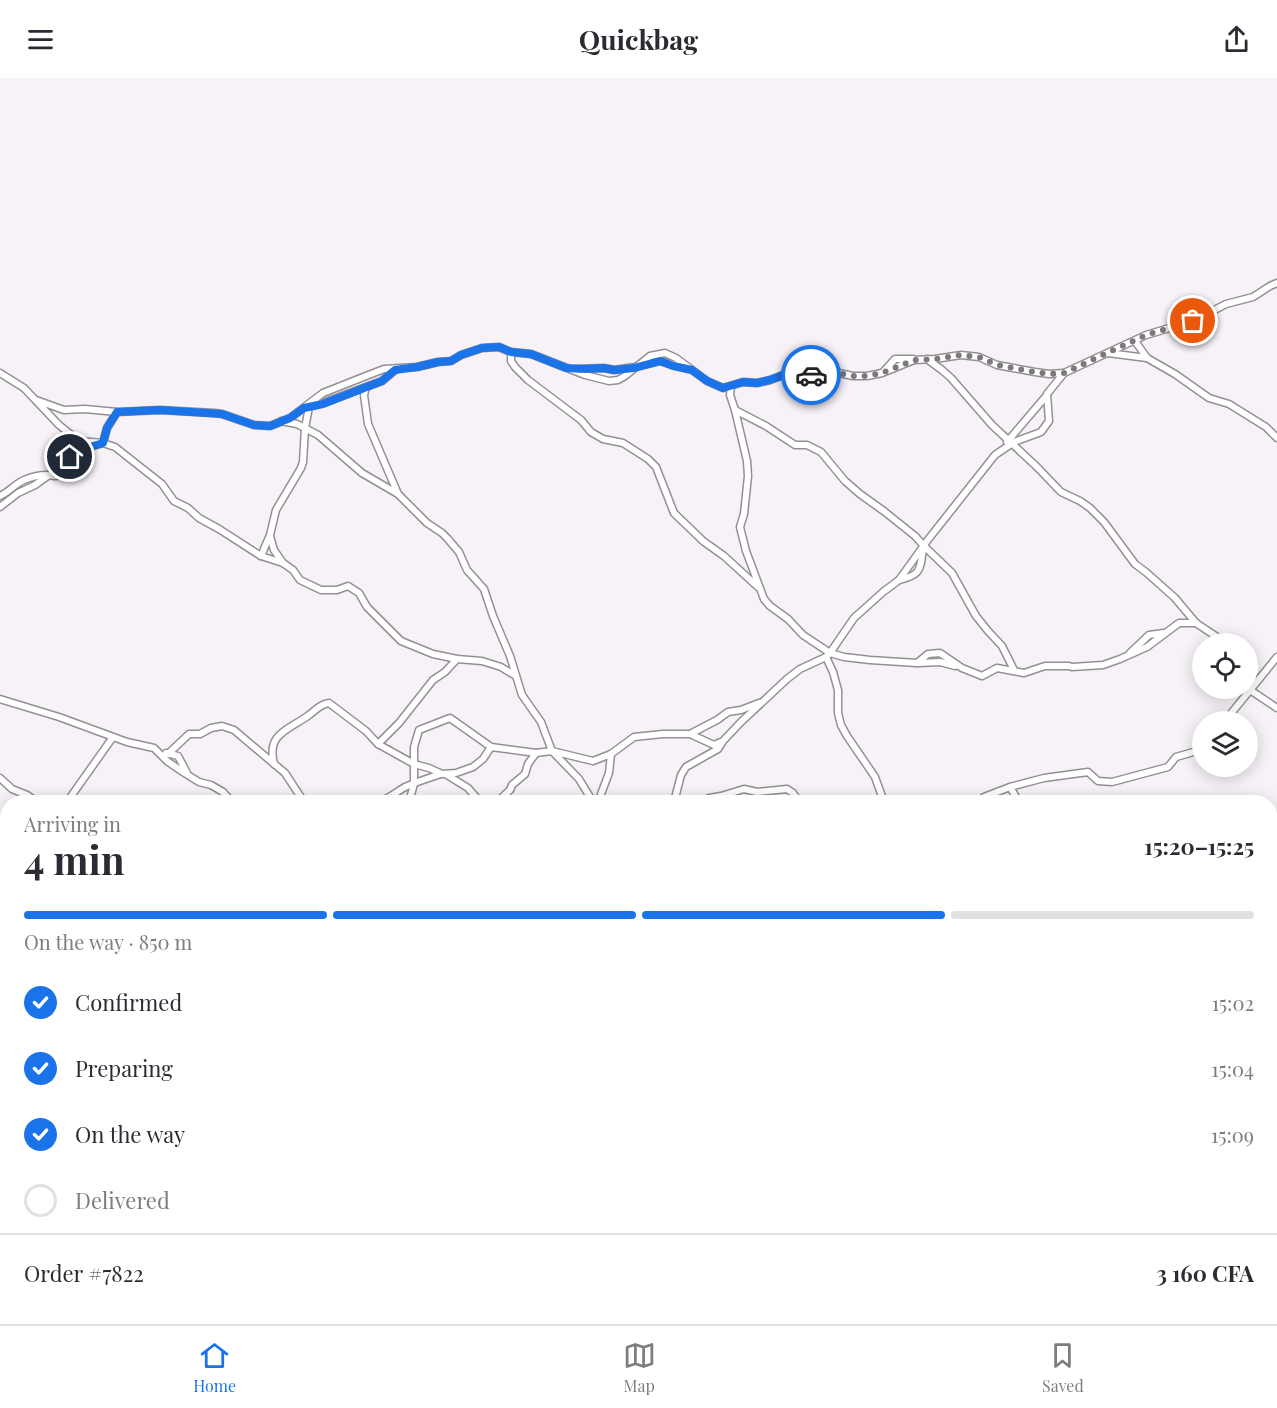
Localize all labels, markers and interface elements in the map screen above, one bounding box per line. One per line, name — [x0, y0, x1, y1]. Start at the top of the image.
text: Quickbag — [579, 21, 698, 57]
icon: menu — [24, 23, 57, 56]
icon: share — [1220, 23, 1253, 56]
pin — [1167, 295, 1218, 346]
icon: bag — [1176, 304, 1209, 337]
courier — [781, 345, 841, 405]
icon: car — [795, 359, 828, 392]
pin — [44, 431, 95, 482]
icon: home — [53, 440, 86, 473]
map controls — [1192, 633, 1258, 777]
button: locate — [1192, 633, 1258, 699]
button: layers — [1192, 711, 1258, 777]
text: Arriving in — [24, 810, 121, 837]
text: 15:20–15:25 — [1144, 831, 1254, 861]
text: 4 min — [24, 833, 125, 885]
text: On the way · 850 m — [24, 928, 192, 955]
icon: check — [24, 986, 57, 1019]
text: Confirmed — [75, 987, 182, 1017]
text: 15:02 — [1212, 989, 1254, 1016]
icon: check — [24, 1052, 57, 1085]
text: Preparing — [75, 1053, 173, 1083]
text: 15:04 — [1211, 1055, 1254, 1082]
icon: check — [24, 1118, 57, 1151]
text: On the way — [75, 1119, 185, 1149]
text: 15:09 — [1211, 1121, 1254, 1148]
text: Delivered — [75, 1185, 170, 1215]
text: Order #7822 — [24, 1258, 144, 1288]
text: 3 160 CFA — [1156, 1258, 1254, 1288]
tab: Home — [193, 1339, 236, 1396]
tab: Map — [623, 1339, 656, 1396]
tab: Saved — [1042, 1339, 1084, 1396]

